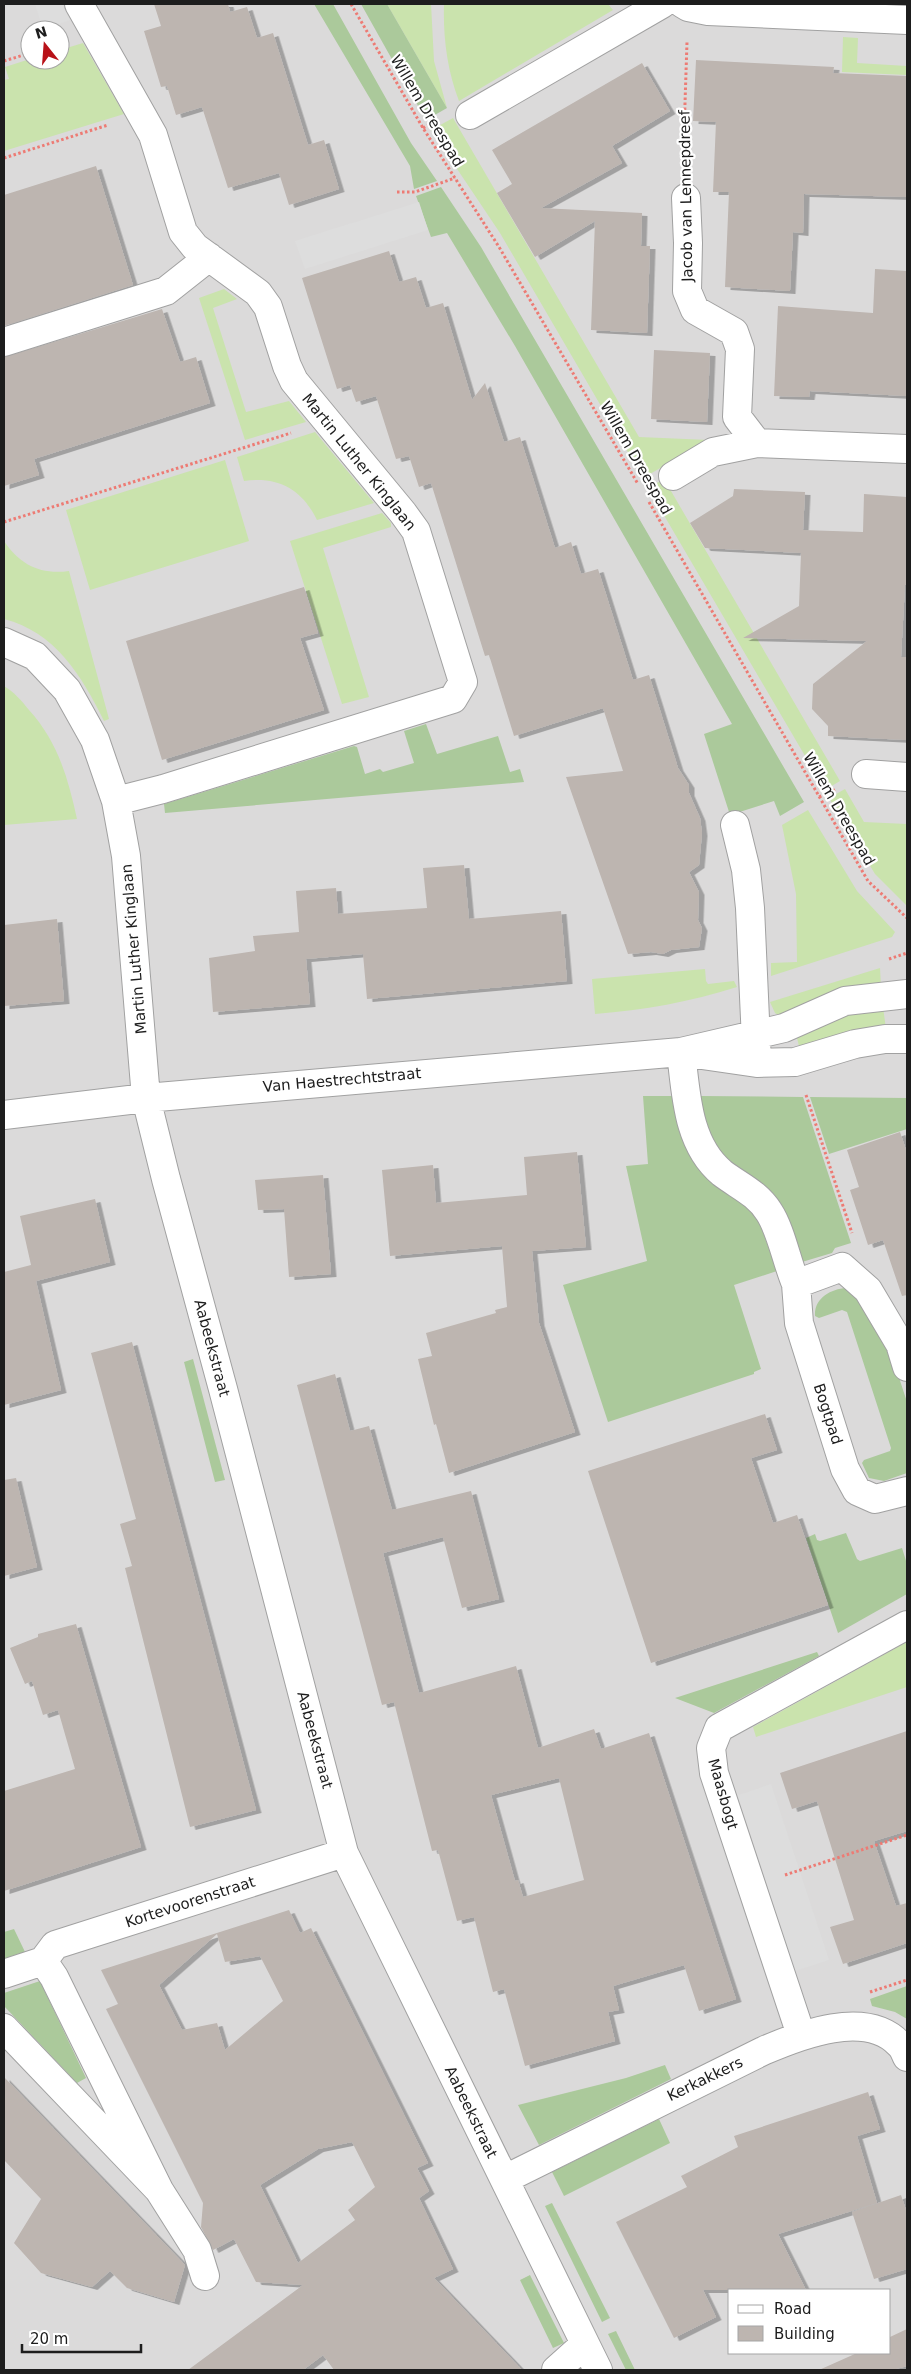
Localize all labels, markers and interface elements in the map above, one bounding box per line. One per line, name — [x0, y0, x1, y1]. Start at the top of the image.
north arrow — [20, 20, 70, 70]
text: N — [33, 23, 49, 42]
street label: Willem Dreespad — [386, 52, 468, 170]
street label: Jacob van Lennepdreef — [675, 109, 697, 283]
street label: Martin Luther Kinglaan — [298, 390, 420, 534]
street label: Willem Dreespad — [596, 398, 676, 518]
street label: Willem Dreespad — [799, 749, 879, 869]
street label: Martin Luther Kinglaan — [118, 863, 150, 1035]
street label: Van Haestrechtstraat — [262, 1064, 422, 1096]
street label: Aabeekstraat — [190, 1297, 234, 1399]
street label: Bogtpad — [810, 1381, 846, 1447]
street label: Aabeekstraat — [293, 1689, 337, 1791]
street label: Maasbogt — [704, 1756, 742, 1832]
street label: Kortevoorenstraat — [123, 1872, 257, 1931]
street label: Kerkakkers — [664, 2053, 746, 2105]
street label: Aabeekstraat — [441, 2063, 501, 2161]
legend — [728, 2289, 891, 2354]
text: Road — [774, 2300, 812, 2318]
scale bar — [22, 2322, 141, 2354]
text: Building — [774, 2325, 835, 2343]
text: 20 m — [30, 2330, 68, 2348]

